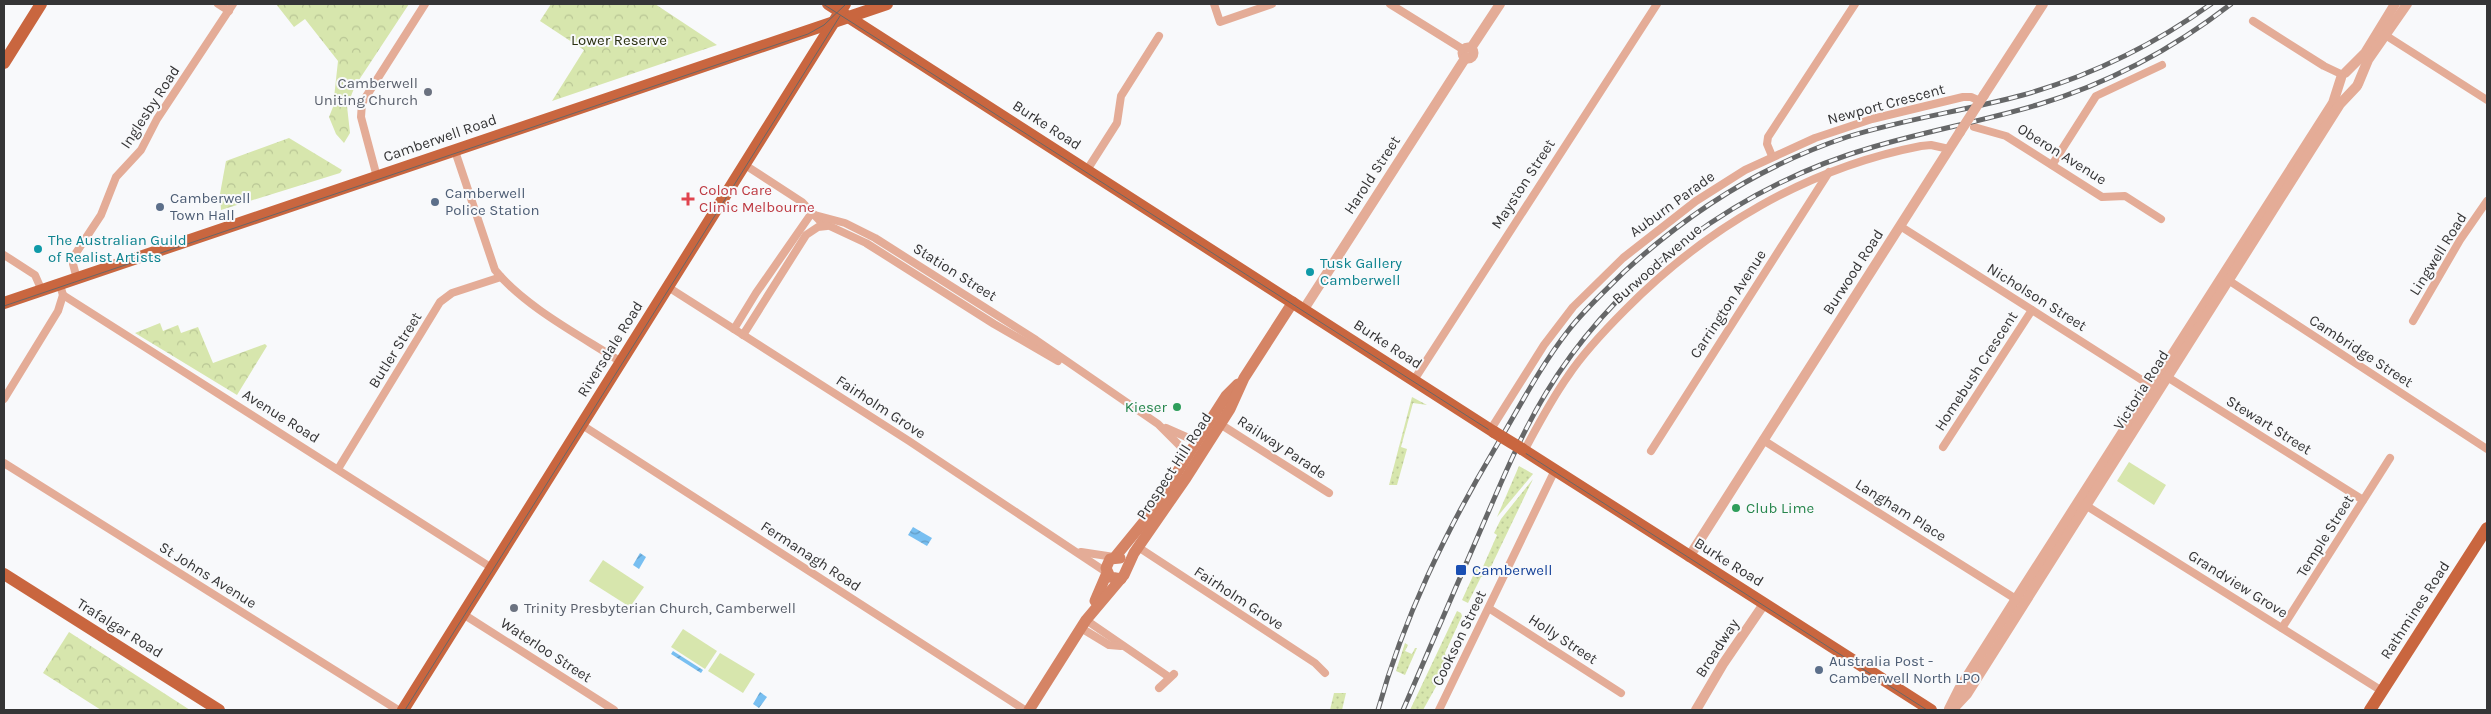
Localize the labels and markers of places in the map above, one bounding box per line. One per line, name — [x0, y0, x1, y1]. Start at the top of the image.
place label: Camberwell Uniting Church — [314, 74, 418, 109]
marker: Camberwell Uniting Church — [422, 86, 434, 98]
place label: Colon Care Clinic Melbourne — [699, 181, 815, 216]
place label: Camberwell Police Station — [445, 184, 540, 219]
place label: Camberwell Town Hall — [170, 189, 250, 224]
marker: Colon Care Clinic Melbourne — [681, 192, 695, 206]
marker: Camberwell Police Station — [429, 196, 441, 208]
marker: Camberwell Town Hall — [154, 201, 166, 213]
place label: The Australian Guild of Realist Artists — [48, 231, 187, 266]
marker: The Australian Guild of Realist Artists — [32, 243, 44, 255]
place label: Tusk Gallery Camberwell — [1320, 254, 1402, 289]
marker: Tusk Gallery Camberwell — [1304, 266, 1316, 278]
place label: Kieser — [1125, 398, 1168, 416]
marker: Kieser — [1171, 401, 1183, 413]
place label: Club Lime — [1746, 499, 1814, 517]
marker: Club Lime — [1730, 502, 1742, 514]
place label: Camberwell — [1472, 561, 1552, 579]
marker: Camberwell — [1454, 563, 1468, 577]
place label: Trinity Presbyterian Church, Camberwell — [524, 599, 796, 617]
marker: Trinity Presbyterian Church, Camberwell — [508, 602, 520, 614]
place label: Australia Post - Camberwell North LPO — [1829, 652, 1980, 687]
marker: Australia Post - Camberwell North LPO — [1813, 664, 1825, 676]

